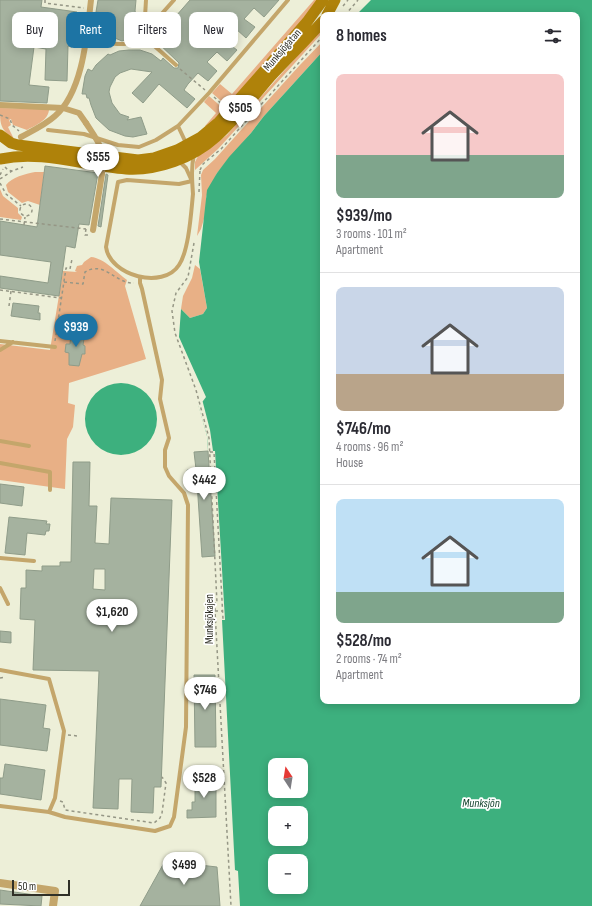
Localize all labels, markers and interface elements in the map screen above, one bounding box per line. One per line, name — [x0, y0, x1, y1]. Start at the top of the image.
chip: Buy — [12, 12, 58, 48]
chip: Rent — [66, 12, 116, 48]
chip: Filters — [124, 12, 181, 48]
chip: New — [189, 12, 238, 48]
icon: filters — [542, 25, 564, 47]
street label: Munksjögatan — [260, 26, 304, 74]
text: 8 homes — [336, 26, 387, 46]
pin: $505 — [216, 95, 264, 129]
text: $505 — [228, 100, 252, 116]
icon: home — [414, 100, 486, 172]
pin: $555 — [74, 144, 122, 178]
text: $555 — [86, 149, 110, 165]
text: $939/mo — [336, 206, 392, 226]
text: 3 rooms · 101 m² — [336, 226, 407, 242]
text: Apartment — [336, 242, 383, 258]
icon: home — [414, 313, 486, 385]
pin: $939 — [52, 314, 100, 348]
text: $939 — [64, 319, 88, 335]
text: $746/mo — [336, 419, 391, 439]
text: 4 rooms · 96 m² — [336, 439, 403, 455]
text: House — [336, 455, 363, 471]
pin: $442 — [180, 467, 228, 501]
text: $442 — [192, 472, 216, 488]
icon: home — [414, 525, 486, 597]
street label: Munksjökajen — [203, 594, 216, 644]
pin: $1,620 — [79, 599, 145, 633]
text: $1,620 — [95, 604, 129, 620]
text: $528/mo — [336, 631, 391, 651]
text: 2 rooms · 74 m² — [336, 651, 402, 667]
text: Apartment — [336, 667, 383, 683]
pin: $746 — [181, 677, 229, 711]
text: $746 — [193, 682, 217, 698]
north arrow — [268, 758, 308, 798]
map controls — [268, 758, 308, 894]
pin: $528 — [180, 765, 228, 799]
text: $528 — [192, 770, 216, 786]
water label: Munksjön — [462, 796, 500, 811]
button: + — [268, 806, 308, 846]
pin: $499 — [160, 852, 208, 886]
button: − — [268, 854, 308, 894]
text: $499 — [171, 857, 197, 873]
scale bar — [12, 878, 70, 897]
text: 50 m — [18, 880, 36, 893]

